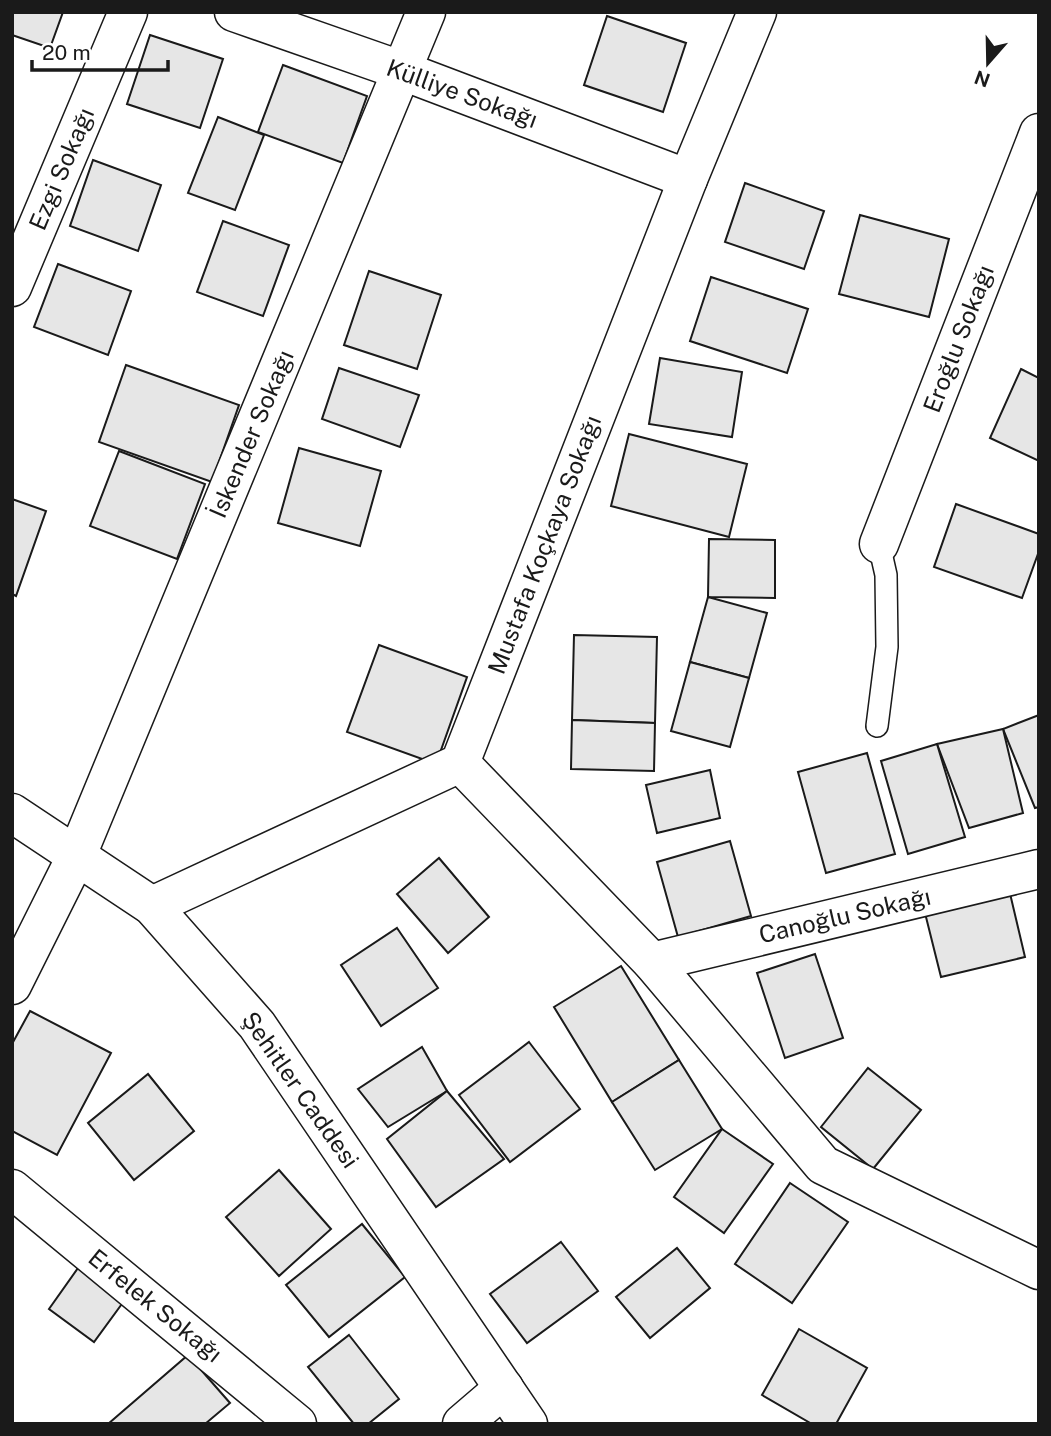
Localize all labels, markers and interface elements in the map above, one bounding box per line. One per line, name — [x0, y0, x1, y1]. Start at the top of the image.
scale bar — [32, 28, 168, 72]
north arrow — [953, 28, 1023, 98]
text: 20 m — [42, 40, 91, 65]
street label: Külliye Sokağı — [383, 53, 542, 133]
text: N — [971, 66, 993, 92]
street label: Ezgi Sokağı — [23, 103, 99, 234]
street label: Eroğlu Sokağı — [917, 261, 999, 416]
street label: İskender Sokağı — [203, 346, 299, 522]
street label: Mustafa Koçkaya Sokağı — [482, 411, 606, 678]
street label: Canoğlu Sokağı — [756, 882, 933, 948]
street label: Şehitler Caddesi — [237, 1006, 365, 1173]
street label: Erfelek Sokağı — [83, 1243, 228, 1368]

